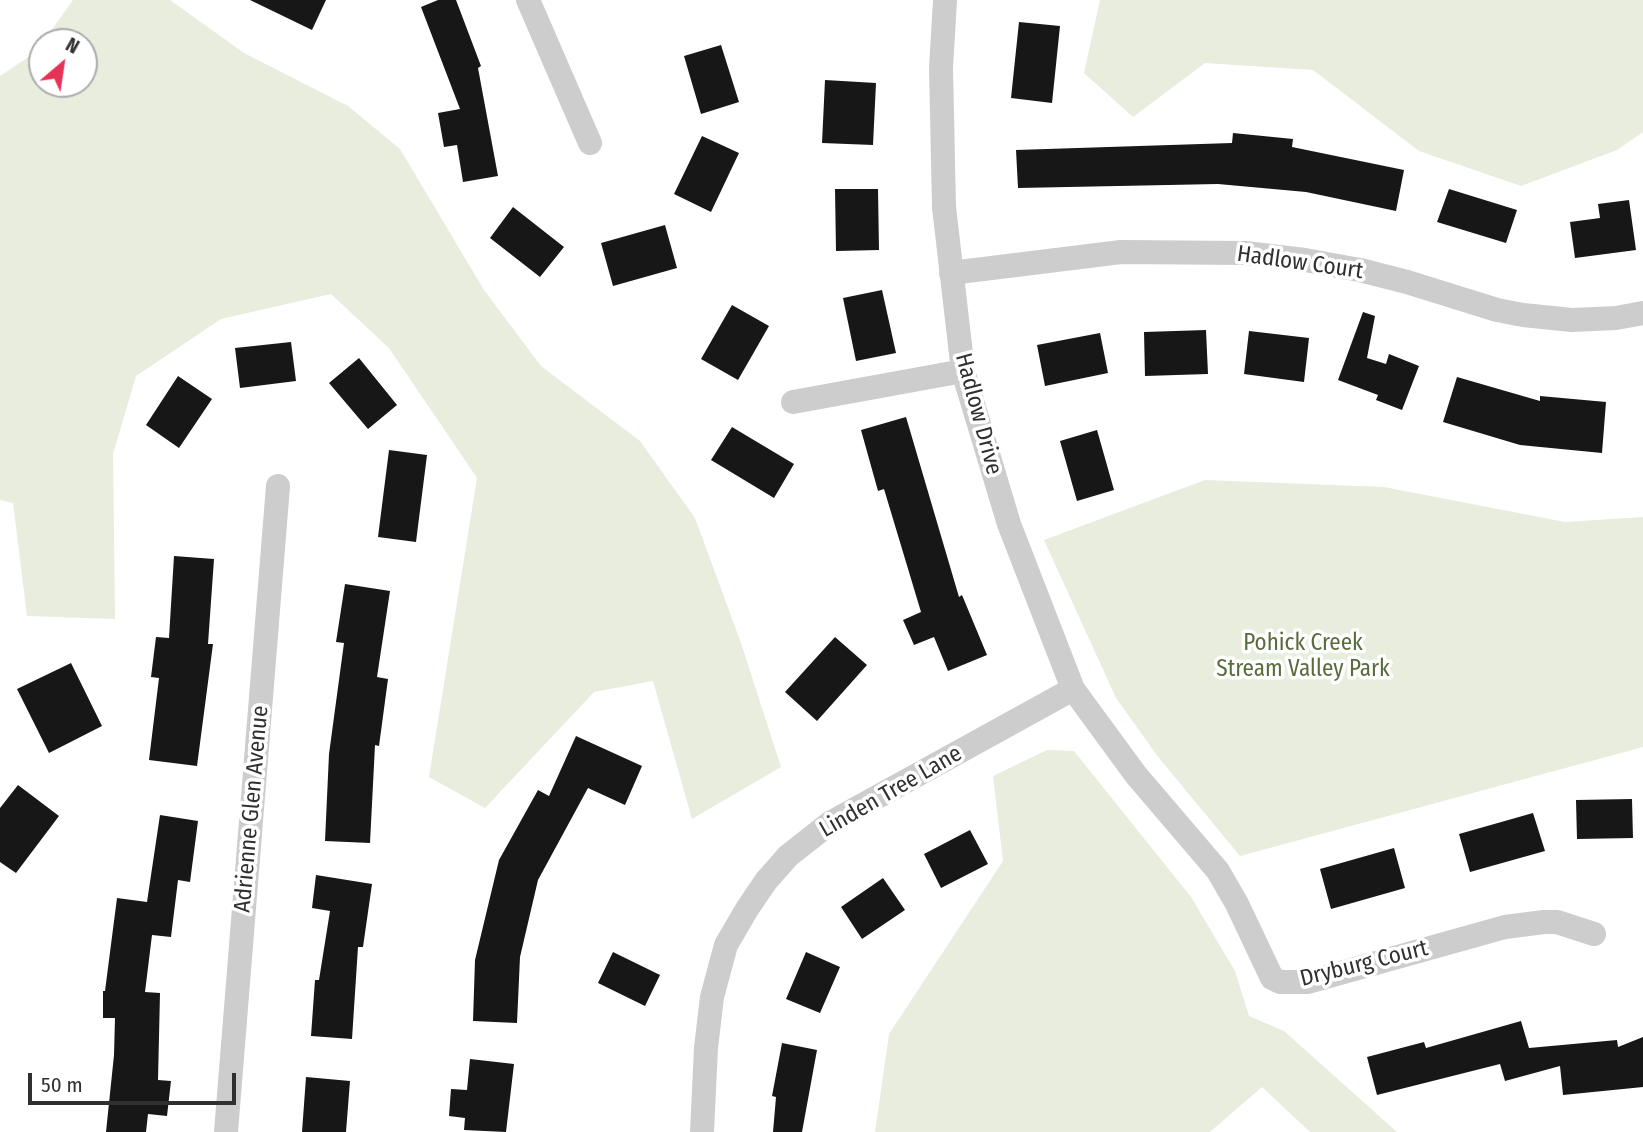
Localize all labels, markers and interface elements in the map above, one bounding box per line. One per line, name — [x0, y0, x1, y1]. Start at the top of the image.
north arrow — [28, 28, 98, 98]
text: N — [62, 33, 83, 59]
street label: Hadlow Court — [1235, 240, 1365, 286]
street label: Hadlow Drive — [949, 350, 1007, 478]
park label: Pohick Creek Stream Valley Park — [1216, 630, 1390, 684]
street label: Adrienne Glen Avenue — [229, 704, 275, 914]
street label: Linden Tree Lane — [815, 740, 967, 844]
street label: Dryburg Court — [1297, 935, 1431, 993]
scale bar — [32, 1058, 240, 1102]
text: 50 m — [41, 1072, 83, 1098]

